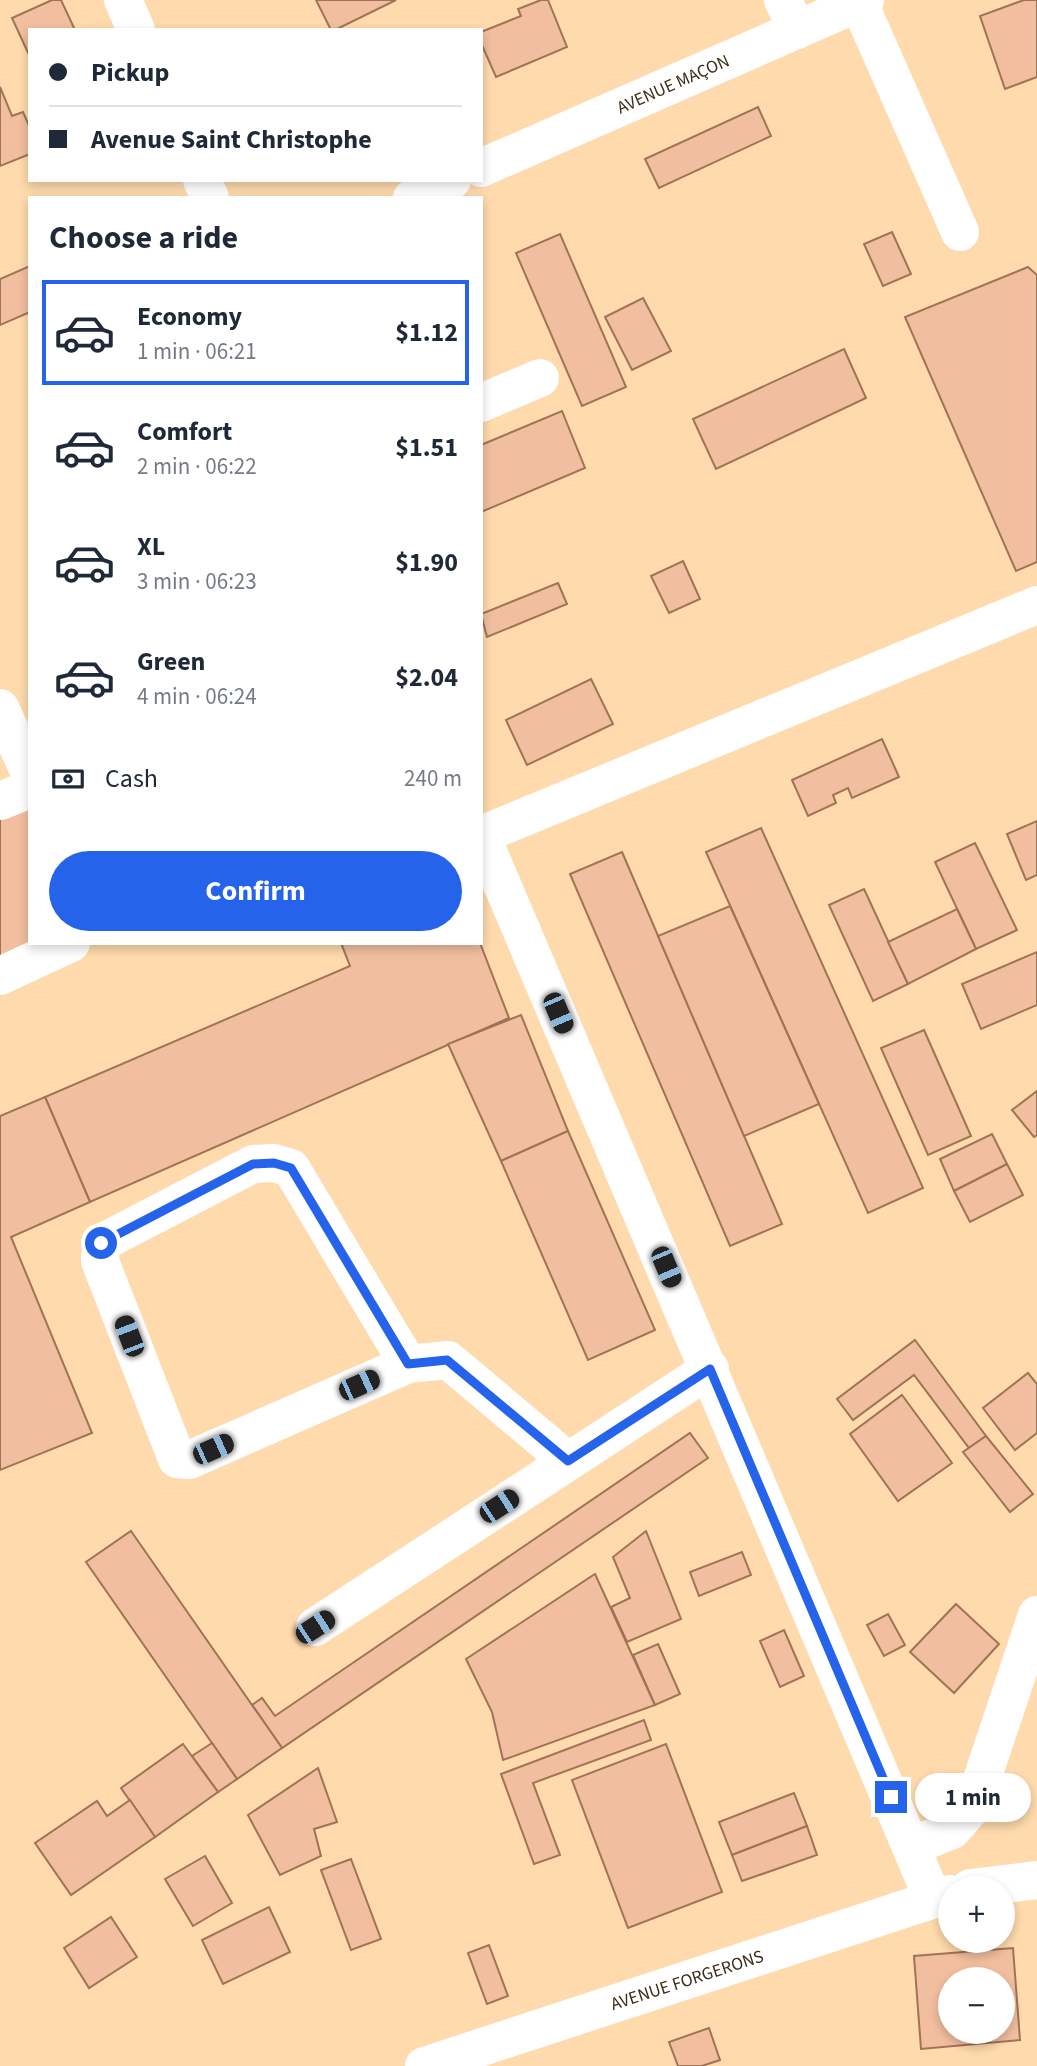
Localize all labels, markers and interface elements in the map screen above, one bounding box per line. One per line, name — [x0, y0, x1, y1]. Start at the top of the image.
street label: AVENUE MAÇON — [613, 48, 733, 120]
text: Pickup — [91, 54, 169, 91]
text: Avenue Saint Christophe — [91, 121, 372, 158]
text: Choose a ride — [49, 215, 238, 261]
text: Economy — [137, 298, 242, 335]
icon: car — [53, 301, 116, 364]
text: $1.12 — [395, 314, 458, 351]
text: 1 min · 06:21 — [137, 335, 257, 368]
text: Comfort — [137, 413, 232, 450]
icon: car — [53, 416, 116, 479]
text: $1.51 — [395, 429, 458, 466]
text: 2 min · 06:22 — [137, 450, 257, 483]
text: XL — [137, 528, 165, 565]
icon: car — [53, 531, 116, 594]
text: $1.90 — [395, 544, 458, 581]
text: 3 min · 06:23 — [137, 565, 257, 598]
text: Green — [137, 643, 205, 680]
icon: car — [53, 646, 116, 709]
text: $2.04 — [395, 659, 458, 696]
text: 4 min · 06:24 — [137, 680, 257, 713]
icon: cash — [49, 760, 87, 798]
text: Cash — [105, 760, 158, 797]
text: 240 m — [404, 762, 462, 795]
button: Confirm — [49, 851, 462, 931]
car — [541, 990, 576, 1036]
route start — [85, 1227, 117, 1259]
car — [649, 1244, 684, 1290]
car — [112, 1313, 147, 1359]
car — [336, 1367, 383, 1403]
car — [190, 1431, 237, 1467]
car — [476, 1486, 523, 1526]
car — [292, 1607, 339, 1647]
callout: 1 min — [916, 1772, 1031, 1822]
route end — [875, 1781, 907, 1813]
text: 1 min — [945, 1781, 1001, 1814]
map controls — [938, 1876, 1015, 2044]
button: + — [938, 1876, 1015, 1953]
street label: AVENUE FORGERONS — [607, 1944, 767, 2017]
button: − — [938, 1967, 1015, 2044]

